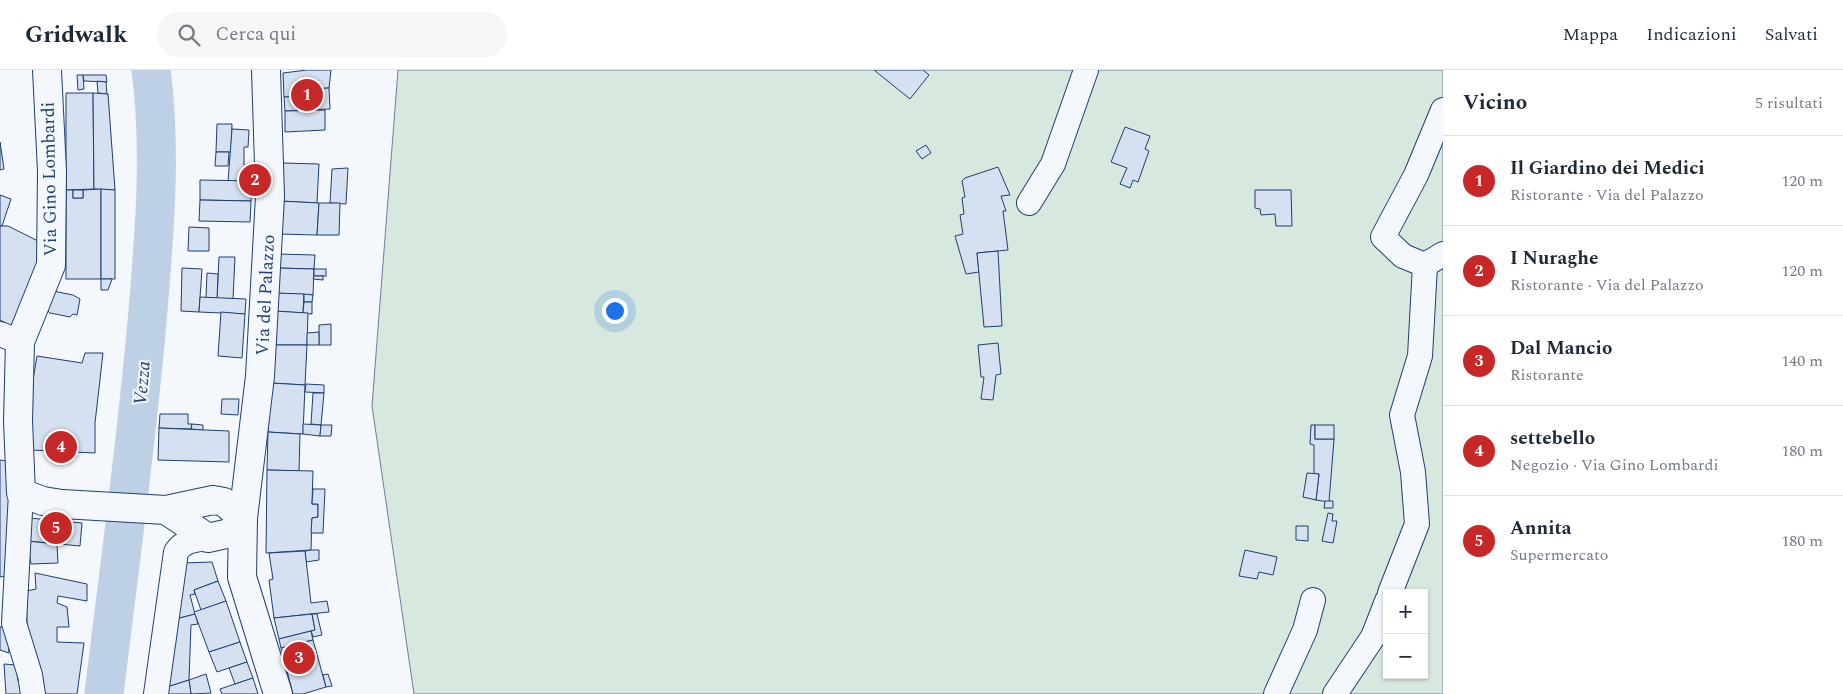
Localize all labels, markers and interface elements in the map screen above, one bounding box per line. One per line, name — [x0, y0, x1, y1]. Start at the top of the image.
search box — [157, 12, 507, 57]
text: Gridwalk — [25, 17, 127, 53]
text: Cerca qui — [215, 20, 296, 49]
icon: search — [175, 21, 203, 49]
text: Mappa — [1563, 21, 1618, 48]
text: Indicazioni — [1646, 21, 1737, 48]
text: Salvati — [1765, 21, 1818, 48]
pin: 1 — [291, 76, 323, 114]
text: Vicino — [1463, 87, 1527, 119]
text: 5 risultati — [1755, 91, 1823, 115]
street label: Via Gino Lombardi — [35, 101, 64, 257]
text: Il Giardino dei Medici — [1510, 154, 1705, 183]
pin: 2 — [239, 161, 271, 199]
text: 1 — [1475, 169, 1483, 193]
text: 120 m — [1781, 169, 1823, 193]
text: Ristorante · Via del Palazzo — [1510, 183, 1704, 207]
street label: Via del Palazzo — [249, 234, 282, 356]
text: I Nuraghe — [1510, 244, 1598, 273]
text: 2 — [1475, 259, 1483, 283]
text: 120 m — [1781, 259, 1823, 283]
text: Ristorante · Via del Palazzo — [1510, 273, 1704, 297]
your location — [602, 298, 628, 324]
text: Dal Mancio — [1510, 334, 1612, 363]
text: 3 — [1475, 349, 1483, 373]
text: 140 m — [1781, 349, 1823, 373]
water label: Vezza — [126, 359, 159, 407]
text: Ristorante — [1510, 363, 1584, 387]
text: settebello — [1510, 424, 1595, 453]
pin: 4 — [45, 428, 77, 466]
text: 4 — [1475, 439, 1483, 463]
text: 180 m — [1781, 439, 1823, 463]
text: Negozio · Via Gino Lombardi — [1510, 453, 1718, 477]
pin: 5 — [40, 509, 72, 547]
text: Annita — [1510, 514, 1572, 543]
text: 5 — [1475, 529, 1483, 553]
text: 180 m — [1781, 529, 1823, 553]
text: Supermercato — [1510, 543, 1608, 567]
map controls — [1383, 589, 1428, 679]
button: + — [1383, 589, 1428, 634]
button: − — [1383, 634, 1428, 679]
pin: 3 — [283, 639, 315, 677]

